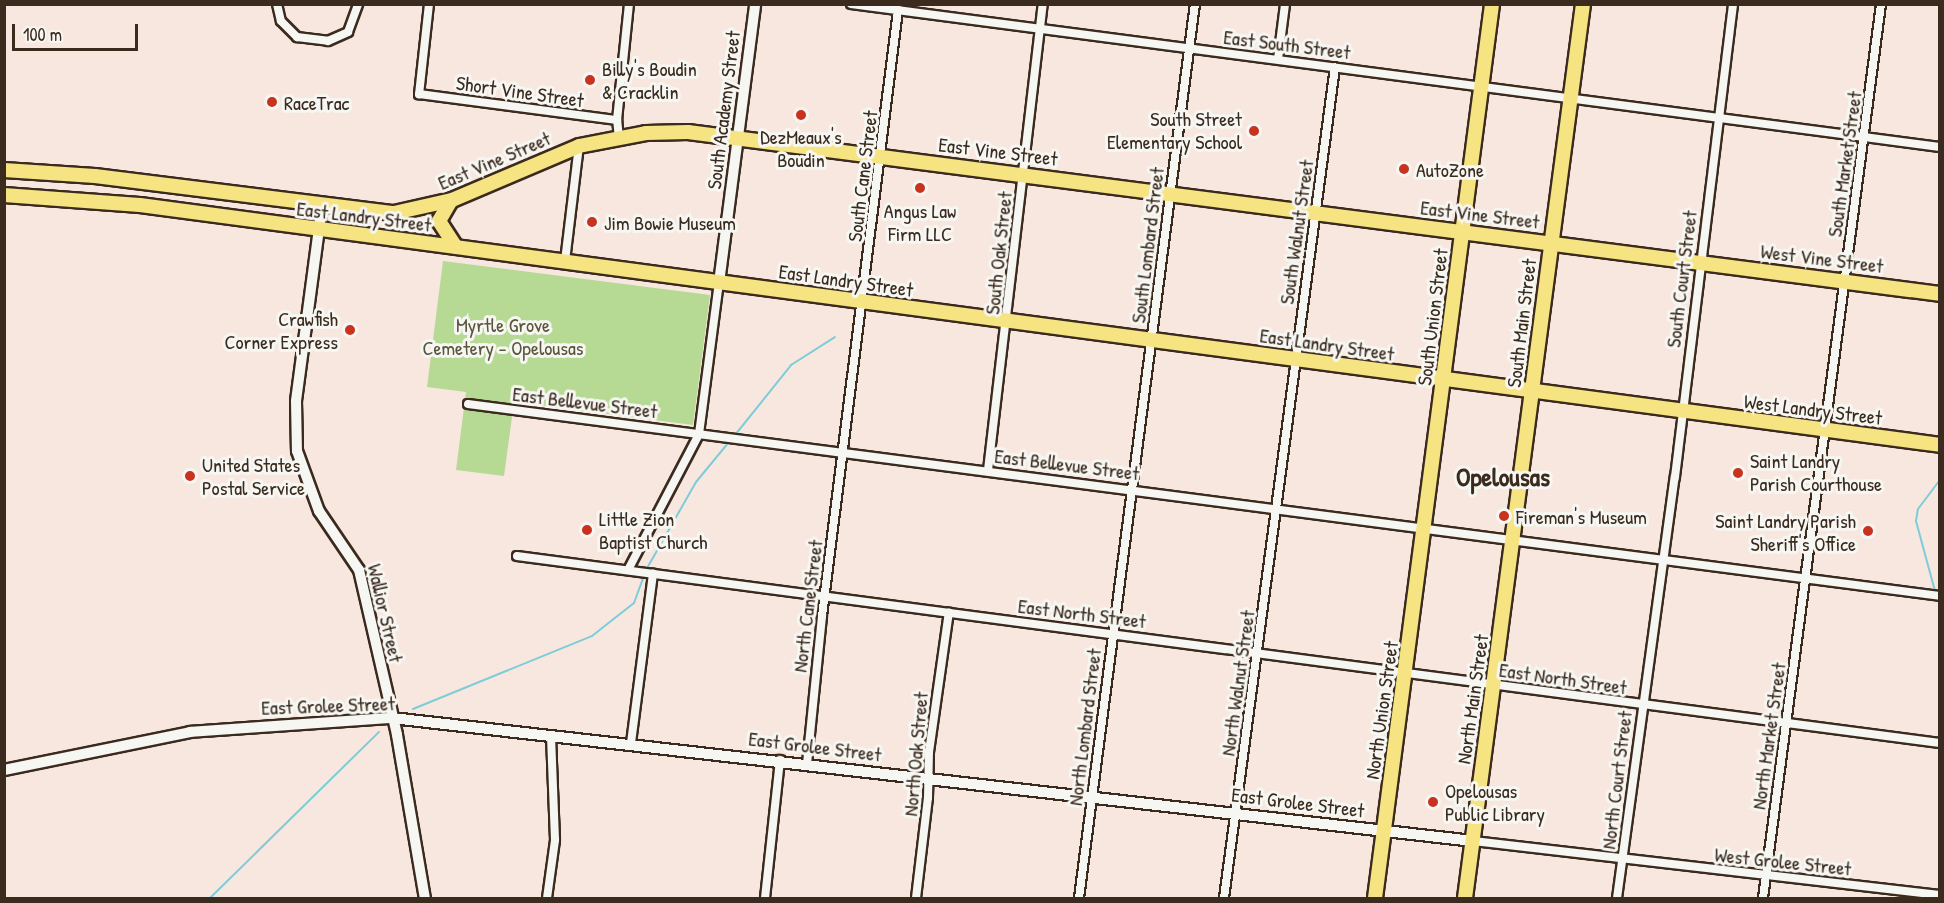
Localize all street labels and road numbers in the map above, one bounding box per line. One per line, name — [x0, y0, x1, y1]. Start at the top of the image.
street label: East South Street — [1222, 24, 1352, 64]
street label: South Academy Street — [701, 29, 745, 191]
street label: Short Vine Street — [455, 70, 585, 112]
street label: South Market Street — [1822, 90, 1866, 238]
street label: South Cane Street — [842, 109, 882, 243]
street label: East Vine Street — [434, 126, 554, 194]
street label: East Vine Street — [937, 132, 1059, 170]
street label: South Walnut Street — [1274, 158, 1318, 306]
street label: South Lombard Street — [1126, 166, 1168, 324]
street label: South Oak Street — [980, 190, 1016, 316]
street label: East Vine Street — [1419, 195, 1541, 233]
street label: East Landry Street — [295, 196, 433, 236]
street label: South Court Street — [1661, 209, 1701, 349]
street label: West Vine Street — [1759, 239, 1885, 277]
street label: South Union Street — [1412, 247, 1452, 387]
street label: South Main Street — [1501, 257, 1541, 389]
street label: East Landry Street — [777, 259, 915, 301]
street label: East Landry Street — [1258, 323, 1396, 365]
street label: East Bellevue Street — [511, 381, 659, 423]
street label: West Landry Street — [1743, 389, 1883, 429]
street label: East Bellevue Street — [993, 443, 1141, 485]
street label: North Cane Street — [787, 538, 827, 674]
street label: Wallior Street — [363, 561, 409, 665]
street label: East North Street — [1017, 593, 1147, 633]
street label: North Walnut Street — [1215, 609, 1259, 757]
street label: North Main Street — [1451, 633, 1493, 765]
street label: North Union Street — [1359, 639, 1403, 781]
street label: North Lombard Street — [1062, 647, 1106, 807]
street label: East North Street — [1498, 657, 1628, 699]
street label: North Market Street — [1746, 661, 1790, 811]
street label: East Grolee Street — [261, 691, 395, 719]
street label: North Oak Street — [898, 691, 932, 817]
street label: North Court Street — [1596, 710, 1636, 850]
street label: East Grolee Street — [747, 726, 883, 766]
street label: East Grolee Street — [1230, 782, 1366, 822]
street label: West Grolee Street — [1714, 842, 1852, 880]

